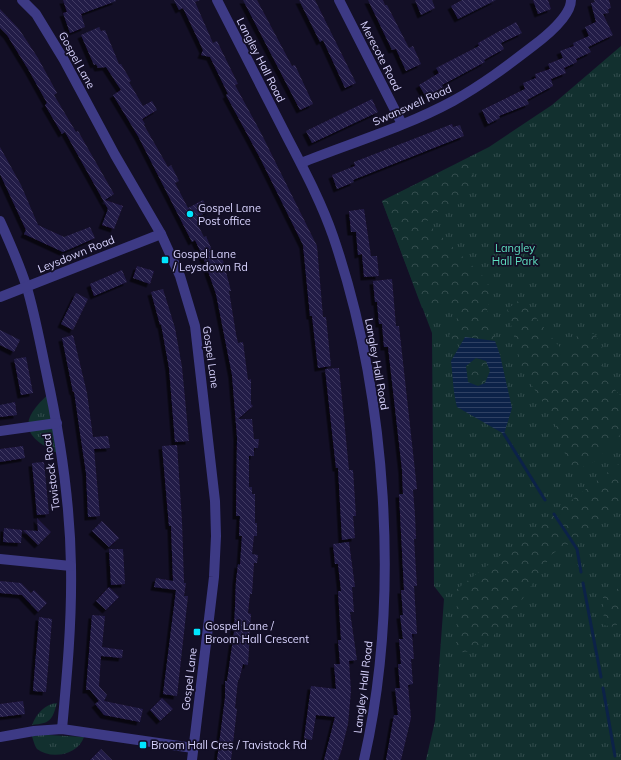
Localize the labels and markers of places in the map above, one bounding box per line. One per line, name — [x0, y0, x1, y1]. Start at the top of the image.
place label: Gospel Lane Post office — [198, 201, 261, 228]
marker: Gospel Lane Post office — [185, 209, 195, 219]
place label: Gospel Lane / Leysdown Rd — [172, 247, 248, 274]
marker: Gospel Lane / Leysdown Rd — [160, 255, 170, 265]
place label: Gospel Lane / Broom Hall Crescent — [205, 619, 309, 646]
marker: Gospel Lane / Broom Hall Crescent — [192, 627, 202, 637]
place label: Broom Hall Cres / Tavistock Rd — [151, 738, 307, 752]
marker: Broom Hall Cres / Tavistock Rd — [138, 740, 148, 750]

